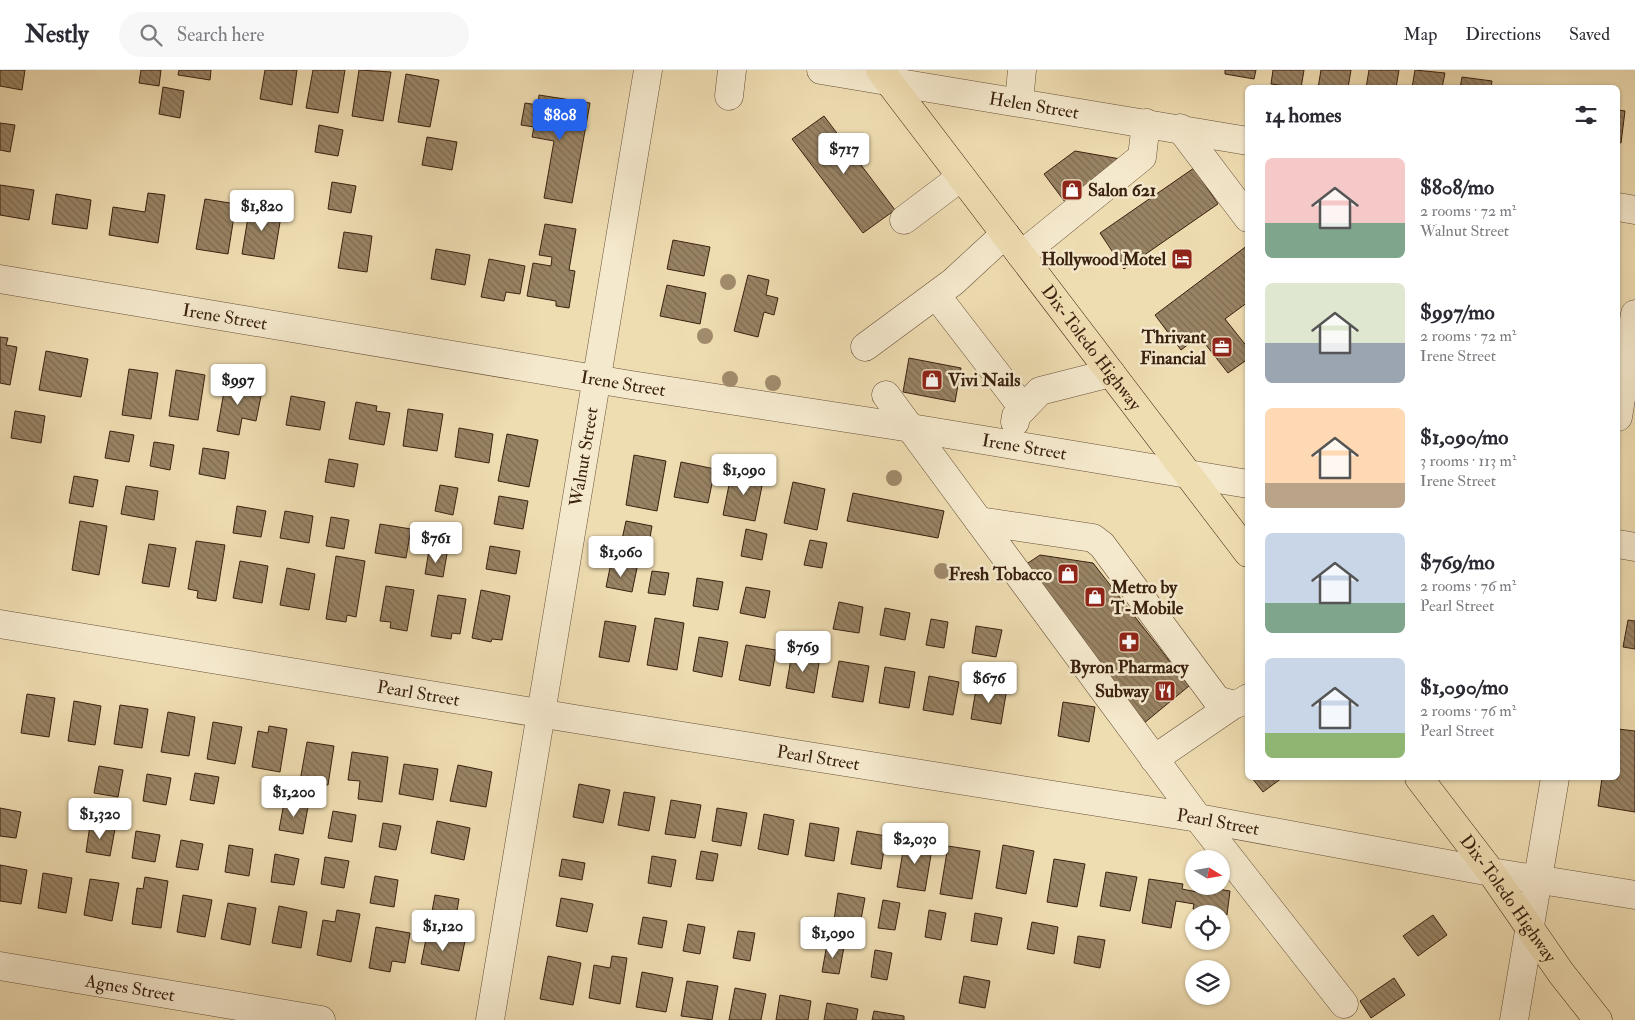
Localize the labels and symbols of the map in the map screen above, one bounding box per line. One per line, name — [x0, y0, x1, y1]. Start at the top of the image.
street label: Helen Street — [987, 87, 1081, 124]
pin: $808 — [530, 98, 590, 141]
pin: $717 — [814, 132, 874, 175]
shop icon: Salon 621 — [1060, 178, 1084, 202]
place label: Salon 621 — [1088, 179, 1156, 202]
pin: $1,820 — [221, 190, 303, 232]
hotel icon: Hollywood Motel — [1170, 247, 1194, 271]
place label: Hollywood Motel — [1041, 248, 1166, 271]
street label: Dix-Toledo Highway — [1036, 280, 1147, 416]
street label: Irene Street — [181, 298, 269, 335]
place label: Thrivant Financial — [1140, 326, 1206, 370]
office icon: Thrivant Financial — [1210, 335, 1234, 359]
pin: $997 — [208, 364, 268, 406]
street label: Irene Street — [579, 365, 667, 402]
shop icon: Vivi Nails — [920, 368, 944, 392]
place label: Vivi Nails — [947, 369, 1020, 392]
street label: Walnut Street — [564, 405, 603, 509]
street label: Irene Street — [980, 428, 1069, 465]
pin: $1,090 — [703, 454, 785, 496]
pin: $761 — [406, 522, 466, 564]
pin: $1,060 — [580, 536, 662, 578]
shop icon: Fresh Tobacco — [1056, 562, 1080, 586]
place label: Fresh Tobacco — [949, 563, 1052, 586]
place label: Metro by T-Mobile — [1110, 576, 1184, 620]
shop icon: Metro by T-Mobile — [1083, 585, 1107, 609]
pin: $769 — [773, 630, 833, 673]
pharmacy icon: Byron Pharmacy — [1117, 630, 1141, 654]
place label: Byron Pharmacy — [1070, 656, 1189, 679]
pin: $676 — [959, 662, 1019, 704]
street label: Pearl Street — [375, 675, 462, 711]
restaurant icon: Subway — [1153, 679, 1177, 703]
place label: Subway — [1095, 680, 1150, 703]
street label: Pearl Street — [775, 740, 861, 776]
pin: $1,200 — [253, 776, 335, 818]
pin: $1,320 — [59, 798, 141, 840]
street label: Pearl Street — [1175, 803, 1261, 841]
pin: $2,030 — [874, 822, 956, 865]
street label: Dix-Toledo Highway — [1455, 830, 1562, 968]
north arrow — [1185, 850, 1230, 895]
pin: $1,120 — [402, 910, 484, 952]
pin: $1,090 — [792, 916, 874, 959]
street label: Agnes Street — [83, 969, 177, 1007]

